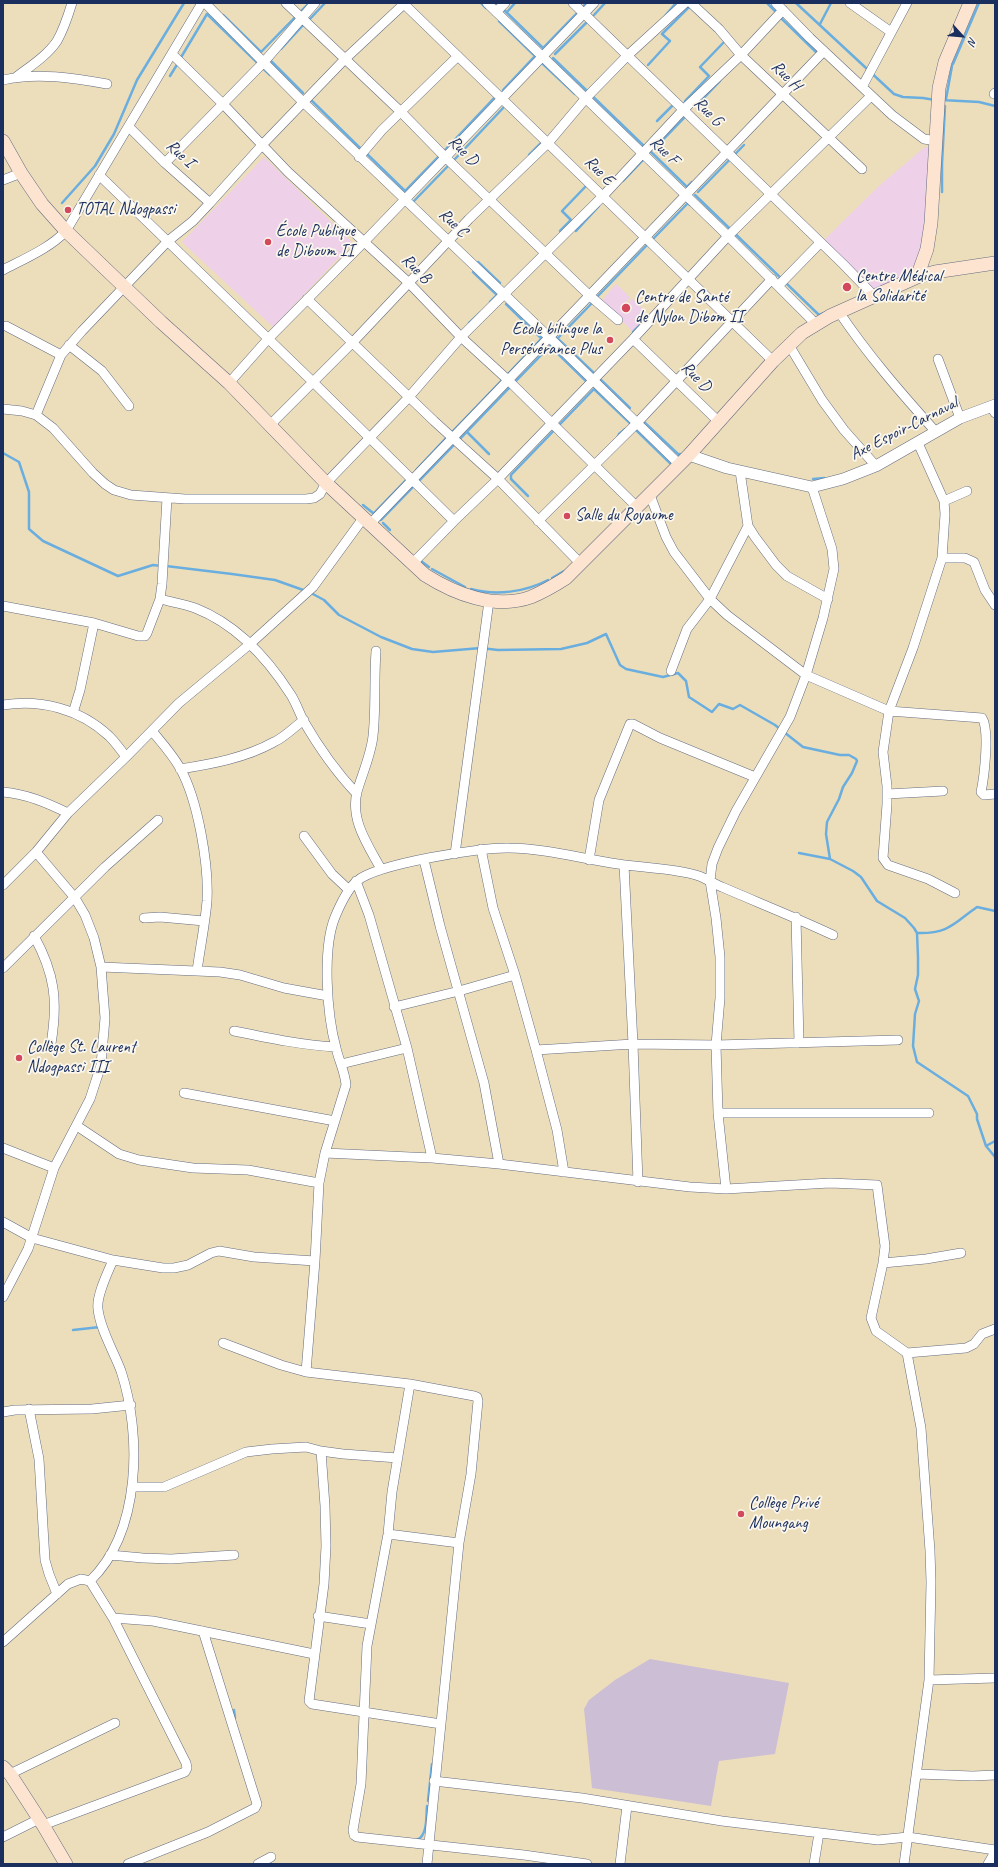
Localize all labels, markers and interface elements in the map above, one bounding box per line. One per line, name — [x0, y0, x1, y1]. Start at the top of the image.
north arrow — [942, 16, 982, 56]
text: N — [965, 35, 980, 48]
street label: Rue H — [767, 57, 805, 95]
street label: Rue G — [689, 93, 727, 131]
street label: Rue D — [444, 132, 482, 170]
street label: Rue F — [645, 132, 683, 170]
street label: Rue I — [162, 136, 198, 172]
street label: Rue E — [580, 152, 618, 190]
place label: TOTAL Ndogpassi — [76, 200, 175, 220]
street label: Rue C — [434, 204, 472, 242]
marker: TOTAL Ndogpassi — [63, 205, 73, 215]
place label: École Publique de Diboum II — [276, 222, 355, 262]
marker: École Publique de Diboum II — [263, 237, 273, 247]
street label: Rue B — [397, 250, 435, 288]
place label: Centre Médical la Solidarité — [856, 267, 942, 307]
marker: Centre Médical la Solidarité — [841, 281, 853, 293]
place label: Centre de Santé de Nylon Dibom II — [635, 288, 743, 328]
marker: Centre de Santé de Nylon Dibom II — [620, 302, 632, 314]
place label: Ecole bilingue la Persévérance Plus — [500, 320, 602, 360]
marker: Ecole bilingue la Persévérance Plus — [605, 335, 615, 345]
street label: Rue D — [677, 358, 715, 396]
street label: Axe Espoir-Carnaval — [847, 393, 961, 465]
place label: Salle du Royaume — [575, 506, 672, 526]
marker: Salle du Royaume — [562, 511, 572, 521]
place label: Collège St. Laurent Ndogpassi III — [27, 1038, 136, 1078]
marker: Collège St. Laurent Ndogpassi III — [14, 1053, 24, 1063]
place label: Collège Privé Moungang — [749, 1494, 818, 1534]
marker: Collège Privé Moungang — [736, 1509, 746, 1519]

